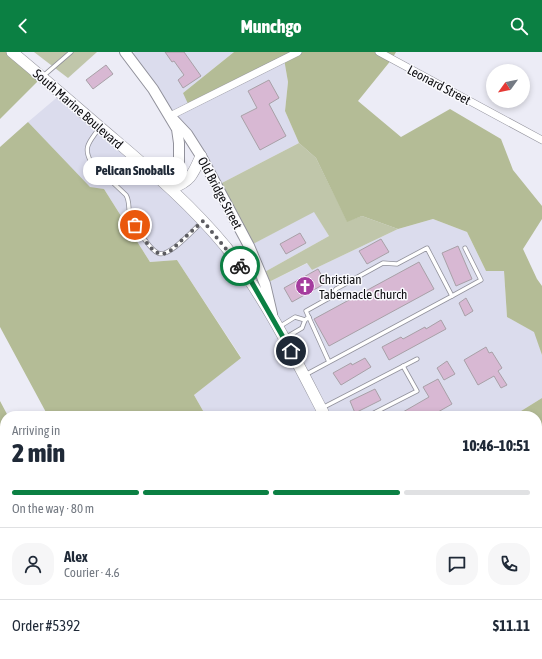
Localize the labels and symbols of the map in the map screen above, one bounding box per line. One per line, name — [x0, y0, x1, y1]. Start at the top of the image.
street label: Leonard Street — [405, 62, 473, 108]
north arrow — [486, 64, 530, 108]
street label: South Marine Boulevard — [30, 66, 126, 152]
street label: Old Bridge Street — [195, 154, 245, 232]
callout: Pelican Snoballs — [83, 157, 187, 185]
pin — [118, 208, 152, 242]
courier — [220, 246, 260, 286]
place label: Christian Tabernacle Church — [319, 272, 407, 302]
church icon: Christian Tabernacle Church — [294, 275, 316, 297]
pin — [274, 334, 308, 368]

